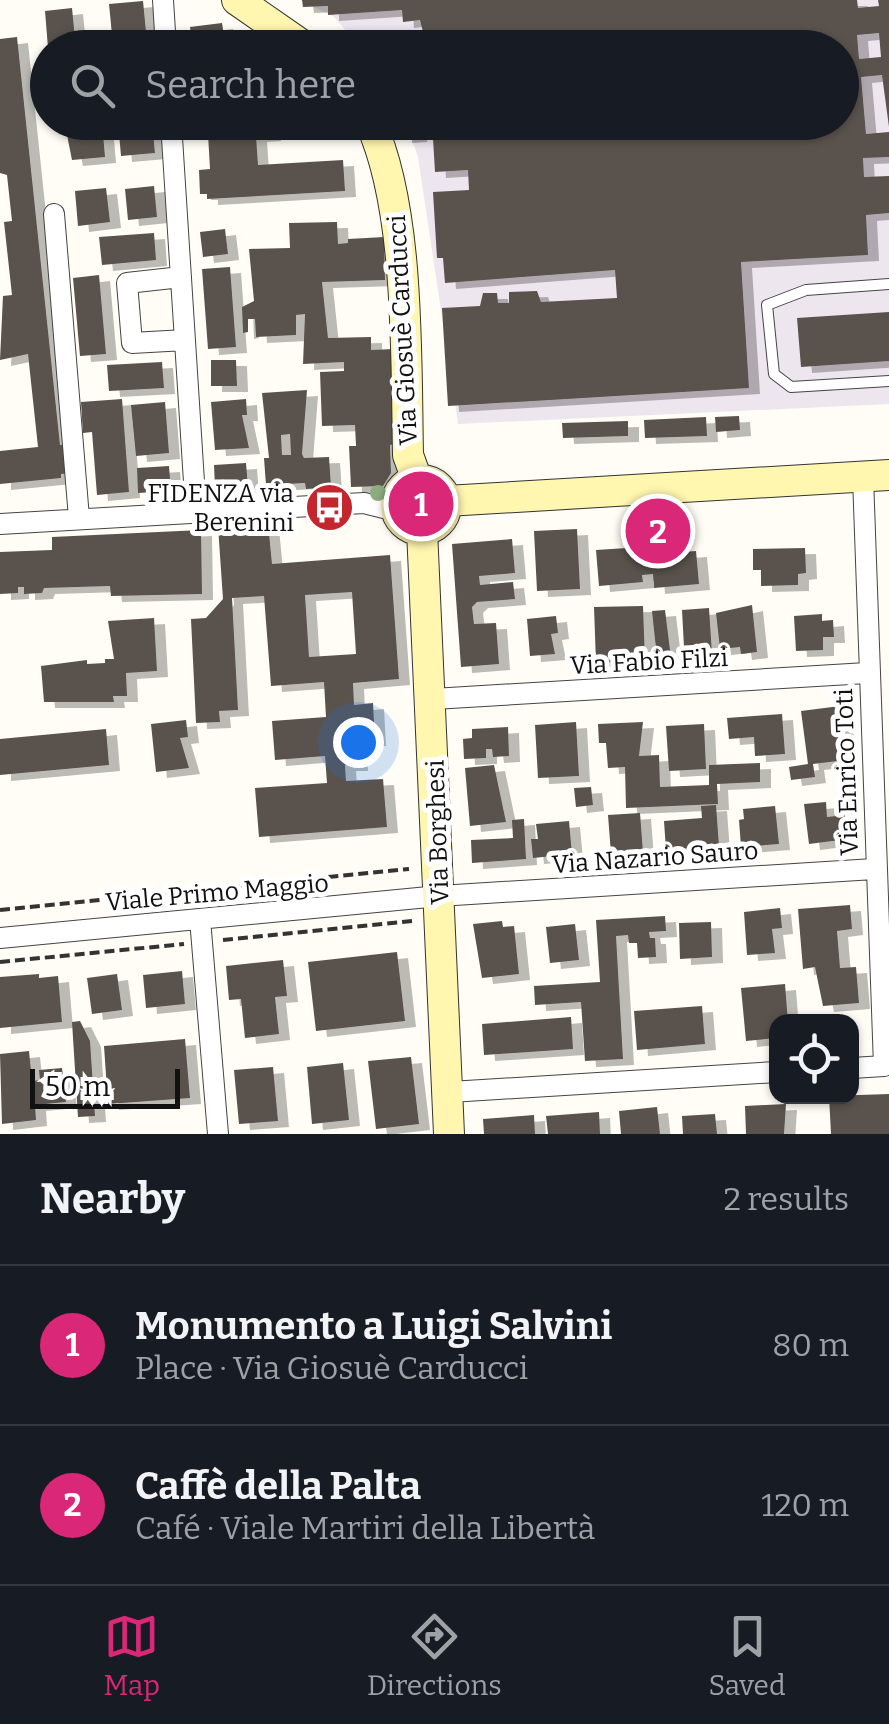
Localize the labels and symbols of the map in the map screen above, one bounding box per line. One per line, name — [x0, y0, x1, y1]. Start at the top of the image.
street label: Via Giosuè Carducci — [382, 214, 424, 446]
pin: 1 — [388, 466, 454, 542]
place label: FIDENZA via Berenini — [147, 479, 294, 538]
bus stop icon: FIDENZA via Berenini — [303, 481, 355, 533]
pin: 2 — [626, 494, 690, 568]
street label: Via Fabio Filzi — [569, 643, 729, 681]
street label: Via Enrico Toti — [829, 688, 865, 856]
your location — [333, 717, 384, 768]
street label: Via Borghesi — [420, 759, 456, 905]
street label: Via Nazario Sauro — [551, 836, 759, 880]
street label: Viale Primo Maggio — [104, 868, 330, 918]
scale bar — [30, 1064, 180, 1108]

